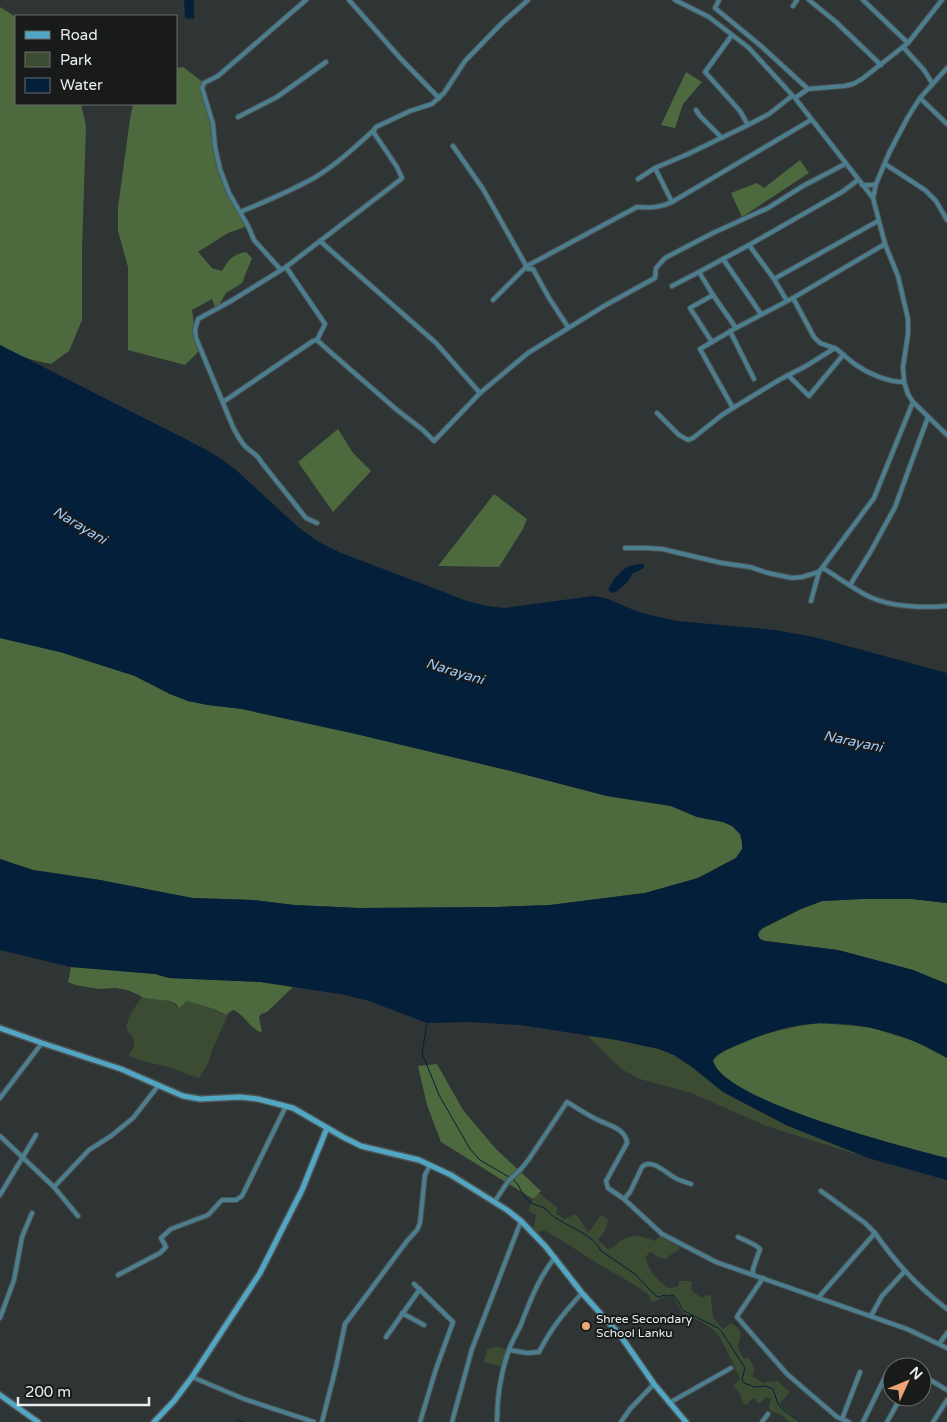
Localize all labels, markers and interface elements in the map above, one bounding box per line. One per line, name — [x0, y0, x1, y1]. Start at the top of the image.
legend — [15, 15, 178, 105]
text: Road — [60, 26, 98, 44]
text: Park — [60, 51, 92, 69]
text: Water — [60, 76, 103, 94]
water label: Narayani — [50, 503, 111, 549]
water label: Narayani — [424, 655, 487, 689]
water label: Narayani — [822, 727, 885, 756]
place label: Shree Secondary School Lanku — [596, 1312, 693, 1340]
marker: Shree Secondary School Lanku — [580, 1320, 592, 1332]
north arrow — [882, 1357, 932, 1407]
text: N — [906, 1363, 926, 1383]
scale bar — [18, 1374, 149, 1406]
text: 200 m — [25, 1383, 71, 1401]

